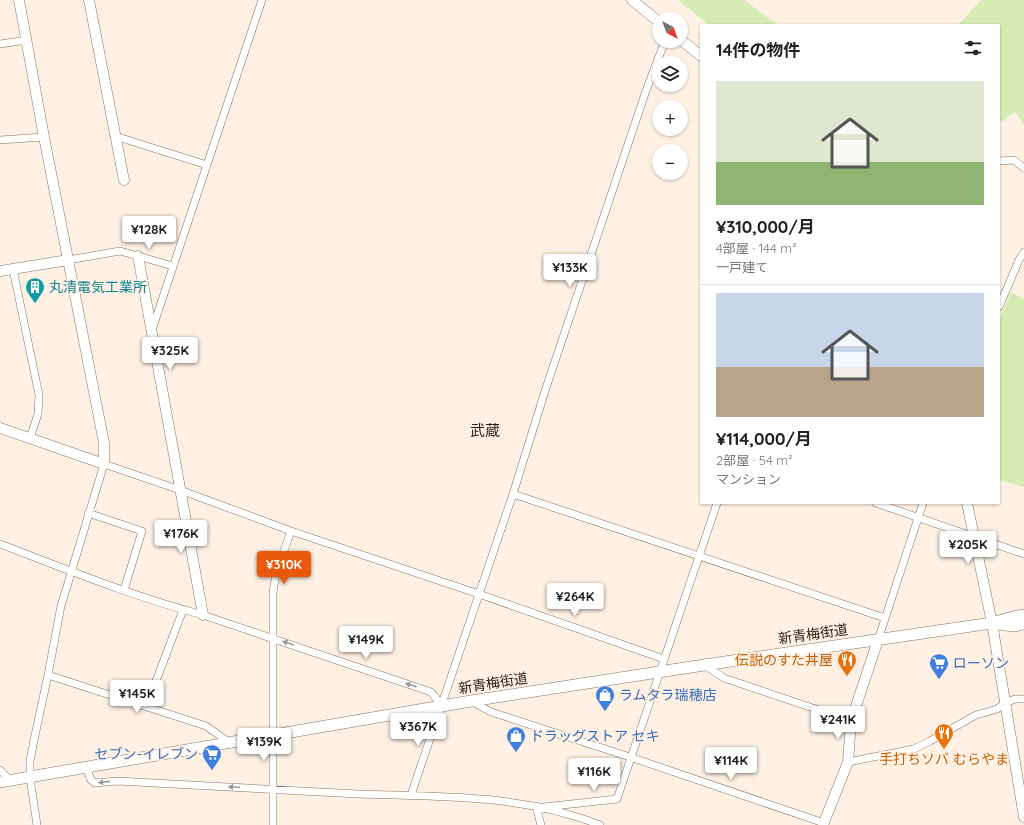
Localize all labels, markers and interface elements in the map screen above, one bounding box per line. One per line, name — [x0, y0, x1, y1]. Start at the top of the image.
north arrow — [652, 12, 688, 48]
map controls — [652, 12, 688, 180]
icon: filters — [962, 37, 984, 59]
text: 14件の物件 — [716, 39, 801, 60]
button: layers — [652, 56, 688, 92]
button: + — [652, 100, 688, 136]
icon: home — [814, 107, 886, 179]
button: − — [652, 144, 688, 180]
pin: ¥128K — [121, 216, 177, 250]
text: ¥310,000/月 — [716, 216, 815, 237]
text: ¥128K — [131, 221, 167, 237]
text: 4部屋 · 144 m² — [716, 240, 796, 256]
pin: ¥133K — [542, 254, 598, 288]
text: ¥133K — [552, 259, 588, 275]
text: 一戸建て — [716, 259, 768, 275]
building icon: 丸清電気工業所 — [24, 276, 46, 304]
place label: 丸清電気工業所 — [49, 278, 147, 296]
icon: home — [814, 319, 886, 391]
pin: ¥325K — [142, 337, 198, 371]
text: ¥325K — [151, 342, 189, 358]
district label: 武蔵 — [470, 421, 500, 440]
text: ¥114,000/月 — [716, 428, 812, 449]
text: 2部屋 · 54 m² — [716, 452, 792, 468]
text: マンション — [716, 471, 781, 487]
pin: ¥176K — [153, 520, 209, 554]
text: ¥176K — [163, 525, 199, 541]
pin: ¥205K — [940, 531, 996, 565]
text: ¥205K — [948, 536, 988, 552]
pin: ¥310K — [256, 551, 312, 585]
text: ¥310K — [266, 556, 302, 572]
pin: ¥264K — [547, 583, 603, 617]
text: ¥264K — [556, 588, 594, 604]
street label: 新青梅街道 — [777, 620, 849, 648]
pin: ¥149K — [338, 626, 394, 660]
text: ¥149K — [348, 631, 384, 647]
one-way arrow — [282, 640, 294, 646]
restaurant icon: 伝説のすた丼屋 — [836, 649, 858, 677]
place label: 伝説のすた丼屋 — [735, 651, 833, 669]
supermarket icon: ローソン — [928, 652, 950, 680]
place label: ローソン — [953, 654, 1009, 672]
street label: 新青梅街道 — [457, 669, 529, 697]
pin: ¥145K — [109, 680, 165, 714]
one-way arrow — [405, 682, 417, 688]
shop icon: ラムタラ瑞穂店 — [594, 684, 616, 712]
text: ¥145K — [119, 685, 155, 701]
place label: ラムタラ瑞穂店 — [619, 686, 717, 704]
pin: ¥241K — [810, 706, 866, 740]
text: ¥241K — [820, 711, 856, 727]
pin: ¥367K — [390, 713, 446, 747]
text: ¥367K — [399, 718, 437, 734]
restaurant icon: 手打ちソバ むらやま — [933, 722, 955, 750]
shop icon: ドラッグストア セキ — [505, 725, 527, 753]
place label: ドラッグストア セキ — [530, 727, 660, 745]
pin: ¥139K — [236, 728, 292, 762]
text: ¥139K — [246, 733, 282, 749]
supermarket icon: セブン-イレブン — [201, 743, 223, 771]
place label: セブン-イレブン — [95, 745, 198, 763]
pin: ¥114K — [703, 747, 759, 781]
place label: 手打ちソバ むらやま — [879, 750, 1009, 768]
text: ¥114K — [714, 752, 748, 768]
pin: ¥116K — [566, 758, 622, 792]
text: ¥116K — [577, 763, 611, 779]
one-way arrow — [98, 779, 110, 785]
one-way arrow — [228, 783, 240, 790]

